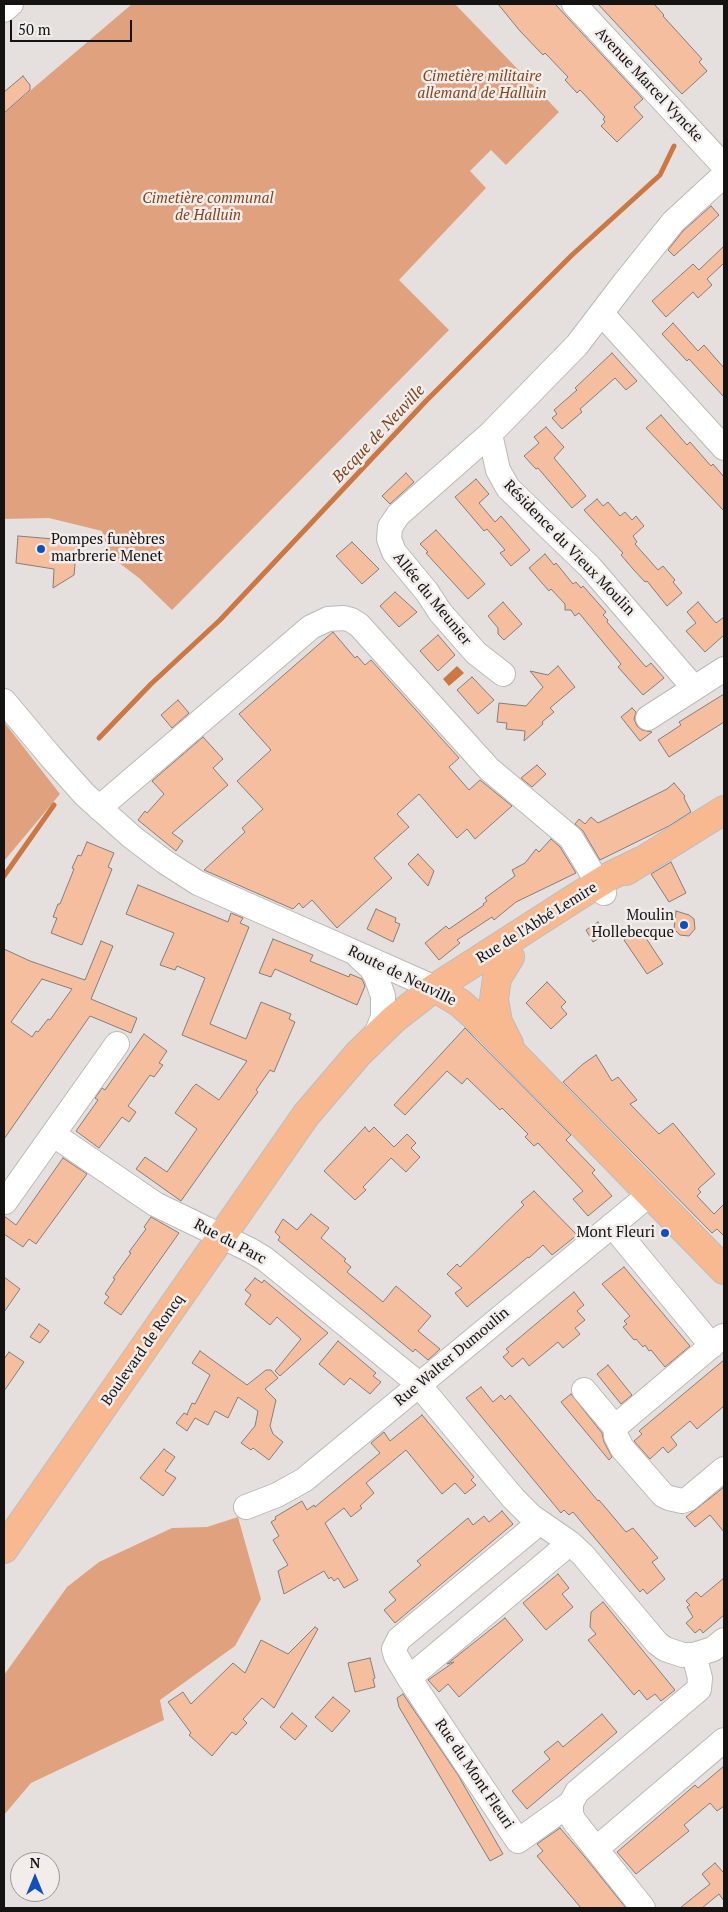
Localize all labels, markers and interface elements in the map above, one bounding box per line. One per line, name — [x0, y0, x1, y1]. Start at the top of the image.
scale bar — [12, 10, 135, 42]
text: 50 m — [18, 19, 51, 39]
street label: Avenue Marcel Vyncke — [591, 24, 707, 146]
park label: Cimetière militaire allemand de Halluin — [417, 68, 547, 103]
park label: Cimetière communal de Halluin — [142, 190, 274, 225]
water label: Becque de Neuville — [329, 381, 429, 487]
street label: Résidence du Vieux Moulin — [500, 477, 638, 619]
place label: Pompes funèbres marbrerie Menet — [51, 531, 165, 566]
marker: Pompes funèbres marbrerie Menet — [35, 543, 47, 555]
street label: Allée du Meunier — [389, 549, 475, 649]
street label: Rue de l'Abbé Lemire — [473, 878, 601, 968]
place label: Moulin Hollebecque — [591, 907, 674, 942]
marker: Moulin Hollebecque — [678, 919, 690, 931]
street label: Route de Neuville — [345, 942, 459, 1010]
street label: Rue du Parc — [191, 1215, 269, 1269]
place label: Mont Fleuri — [576, 1224, 655, 1242]
marker: Mont Fleuri — [659, 1227, 671, 1239]
street label: Boulevard de Roncq — [98, 1291, 188, 1409]
street label: Rue Walter Dumoulin — [391, 1304, 513, 1410]
street label: Rue du Mont Fleuri — [431, 1716, 517, 1832]
north arrow — [10, 1852, 60, 1902]
text: N — [30, 1853, 40, 1872]

